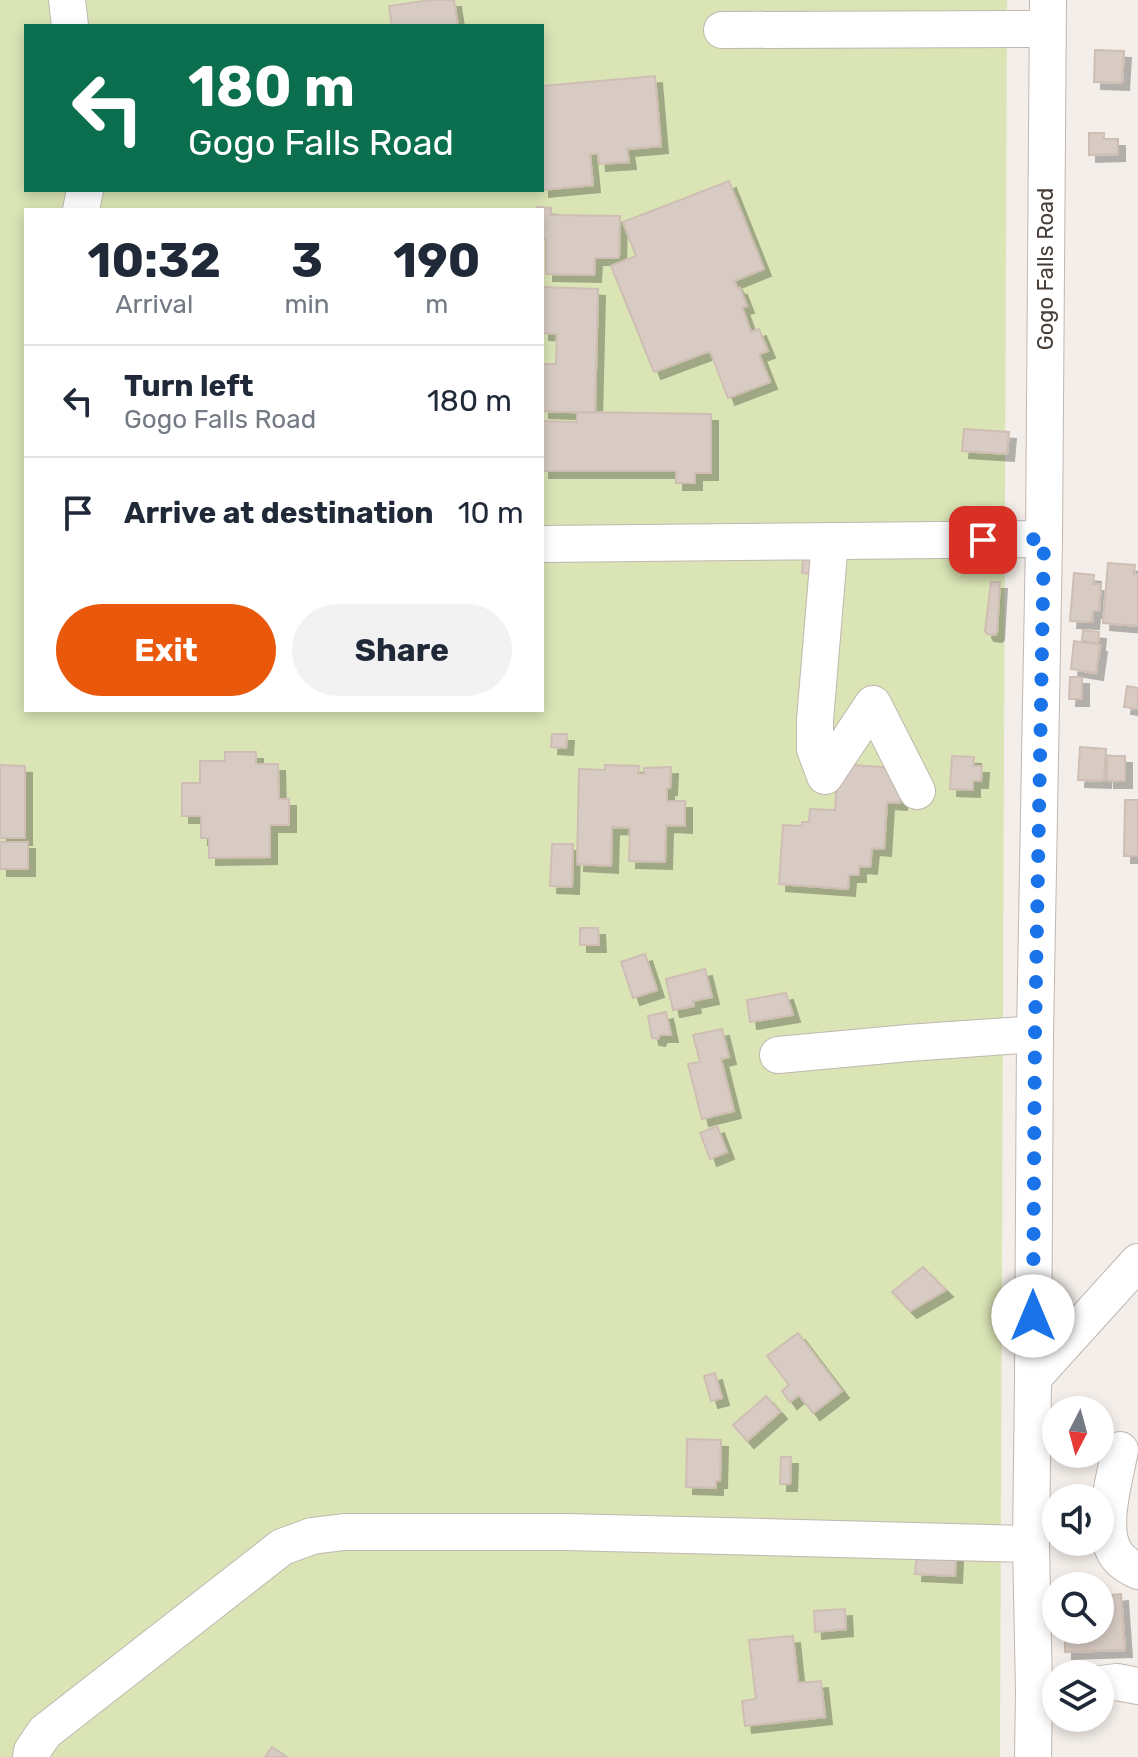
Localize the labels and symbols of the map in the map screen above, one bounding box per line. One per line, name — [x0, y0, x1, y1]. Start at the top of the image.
street label: Gogo Falls Road — [1032, 188, 1059, 350]
pin — [949, 506, 1017, 574]
position arrow — [991, 1274, 1075, 1358]
north arrow — [1042, 1396, 1114, 1468]

